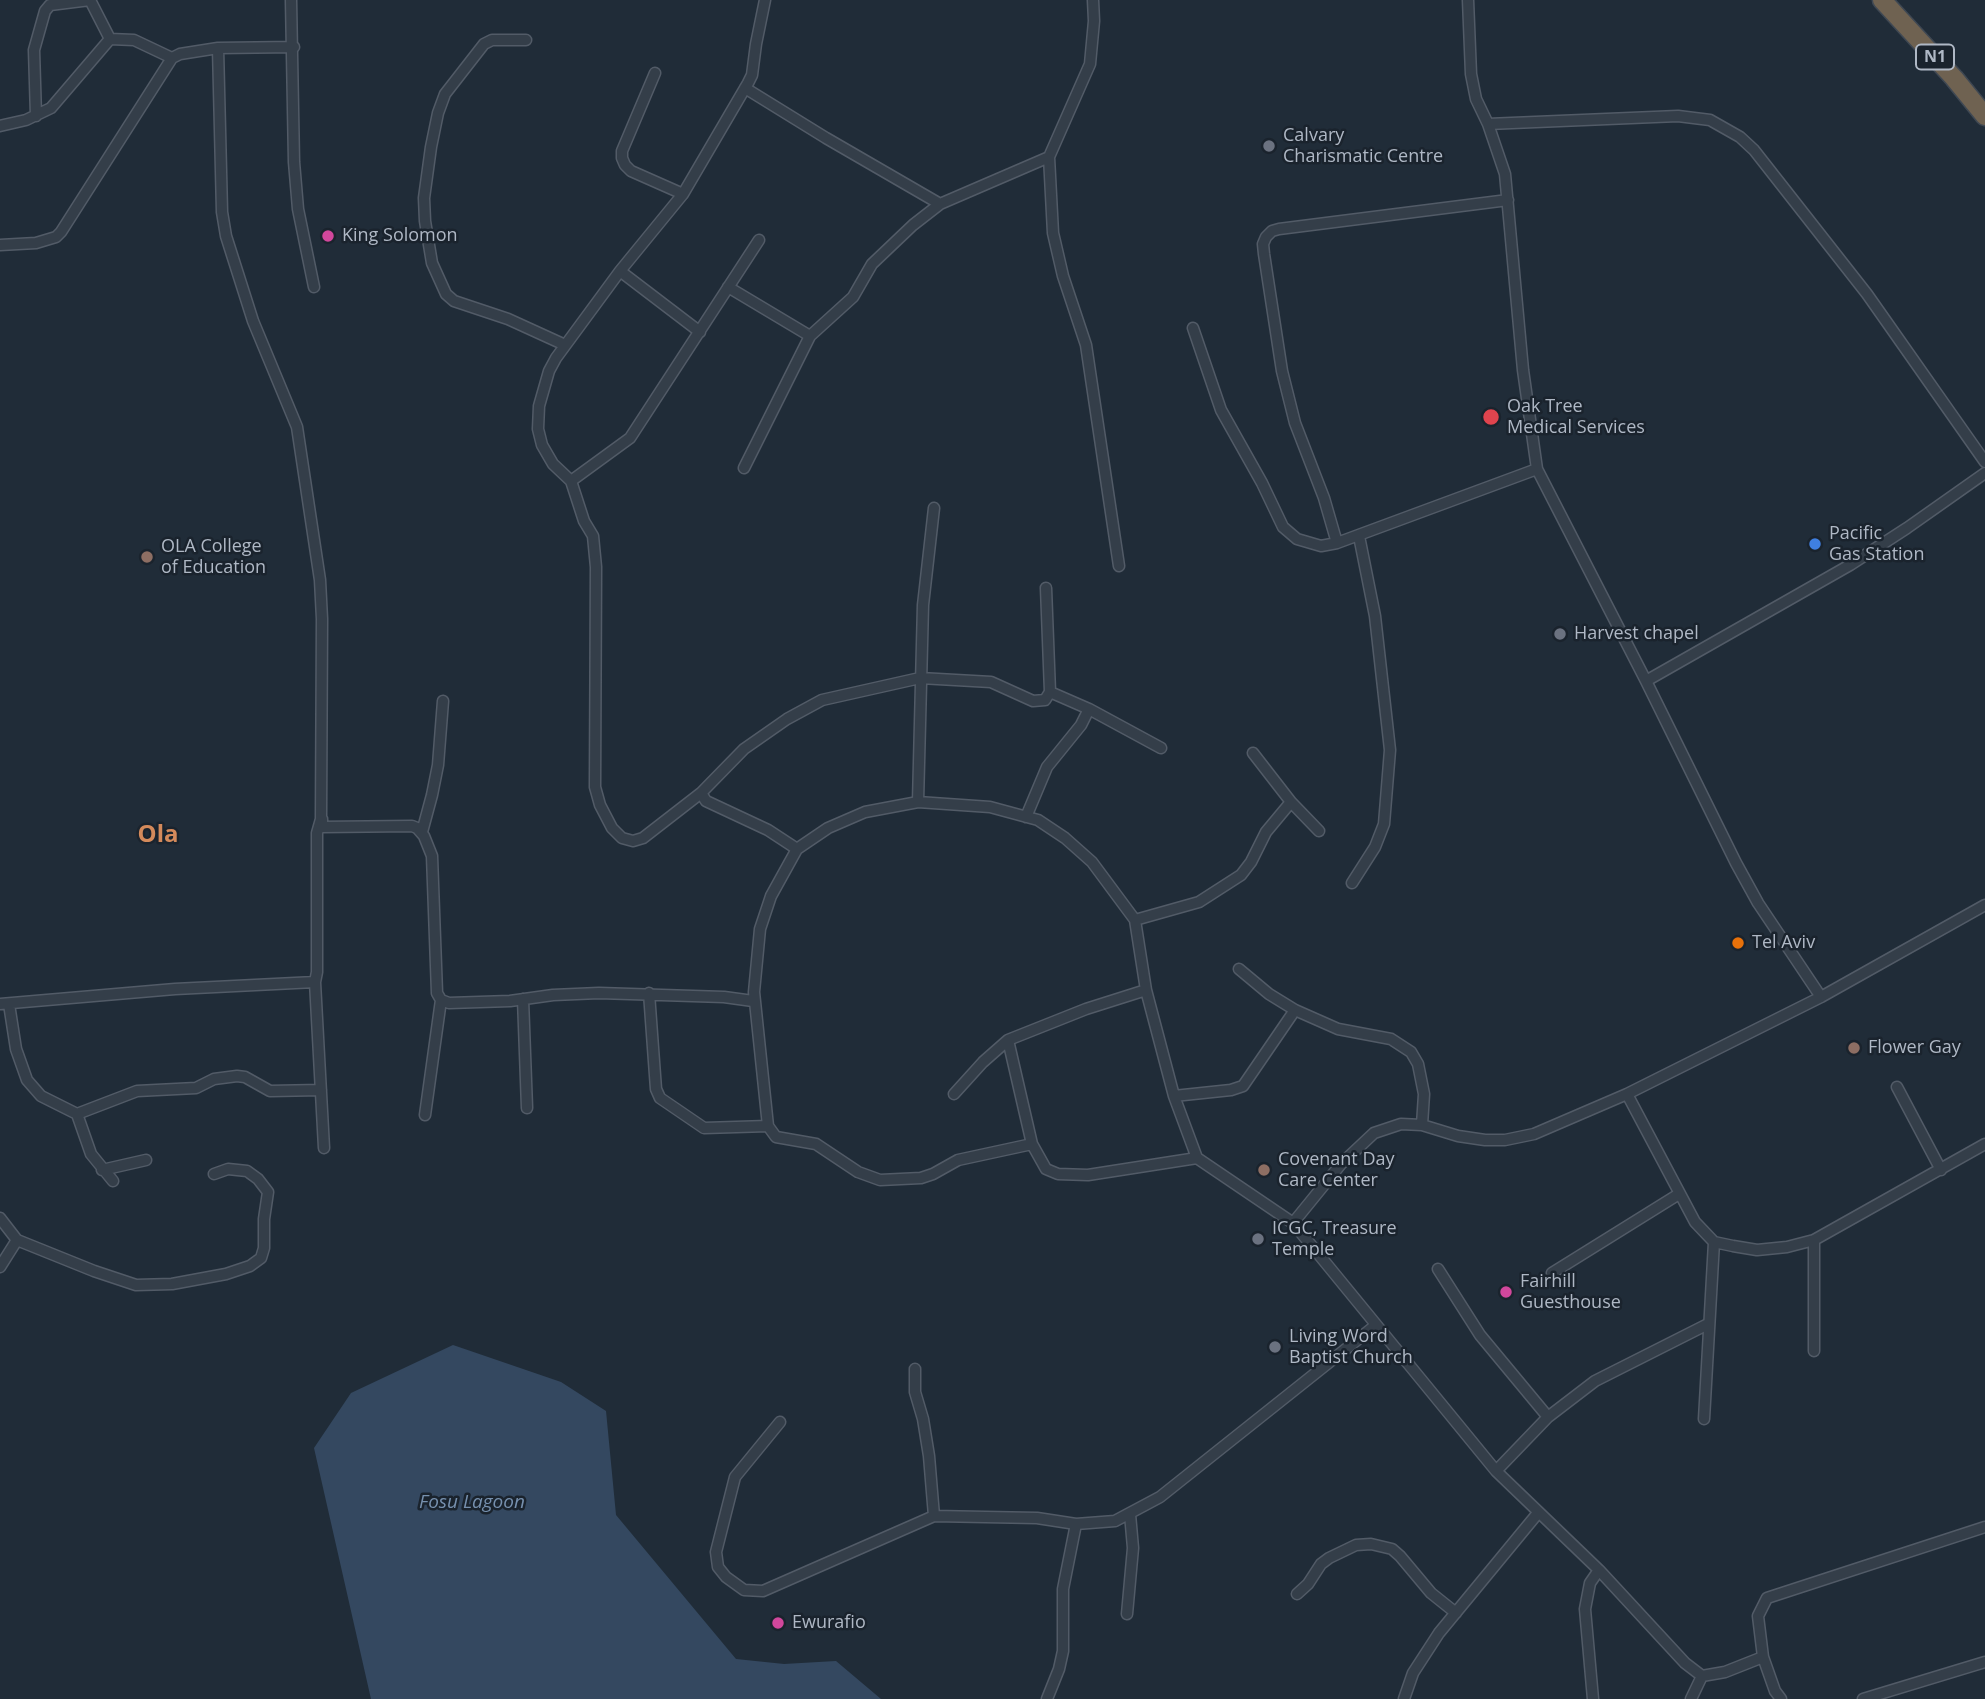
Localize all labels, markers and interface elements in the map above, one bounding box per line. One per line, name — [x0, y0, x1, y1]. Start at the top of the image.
road number: N1 — [1916, 44, 1954, 69]
place label: Calvary Charismatic Centre — [1283, 125, 1443, 168]
marker: Calvary Charismatic Centre — [1261, 138, 1277, 154]
place label: King Solomon — [342, 225, 458, 247]
marker: King Solomon — [320, 228, 336, 244]
place label: Oak Tree Medical Services — [1507, 396, 1645, 438]
marker: Oak Tree Medical Services — [1481, 407, 1501, 427]
place label: Pacific Gas Station — [1829, 523, 1924, 566]
place label: OLA College of Education — [161, 536, 266, 578]
marker: Pacific Gas Station — [1807, 536, 1823, 552]
marker: OLA College of Education — [139, 549, 155, 565]
place label: Harvest chapel — [1574, 623, 1699, 645]
marker: Harvest chapel — [1552, 626, 1568, 642]
district label: Ola — [138, 821, 178, 849]
place label: Tel Aviv — [1752, 932, 1815, 954]
marker: Tel Aviv — [1730, 935, 1746, 951]
place label: Flower Gay — [1868, 1037, 1961, 1059]
marker: Flower Gay — [1846, 1040, 1862, 1056]
place label: Covenant Day Care Center — [1278, 1149, 1395, 1192]
marker: Covenant Day Care Center — [1256, 1162, 1272, 1178]
place label: ICGC, Treasure Temple — [1272, 1218, 1397, 1260]
marker: ICGC, Treasure Temple — [1250, 1231, 1266, 1247]
place label: Fairhill Guesthouse — [1520, 1271, 1621, 1314]
marker: Fairhill Guesthouse — [1498, 1284, 1514, 1300]
place label: Living Word Baptist Church — [1289, 1326, 1413, 1368]
marker: Living Word Baptist Church — [1267, 1339, 1283, 1355]
water label: Fosu Lagoon — [419, 1492, 525, 1514]
place label: Ewurafio — [792, 1612, 866, 1634]
marker: Ewurafio — [770, 1615, 786, 1631]

